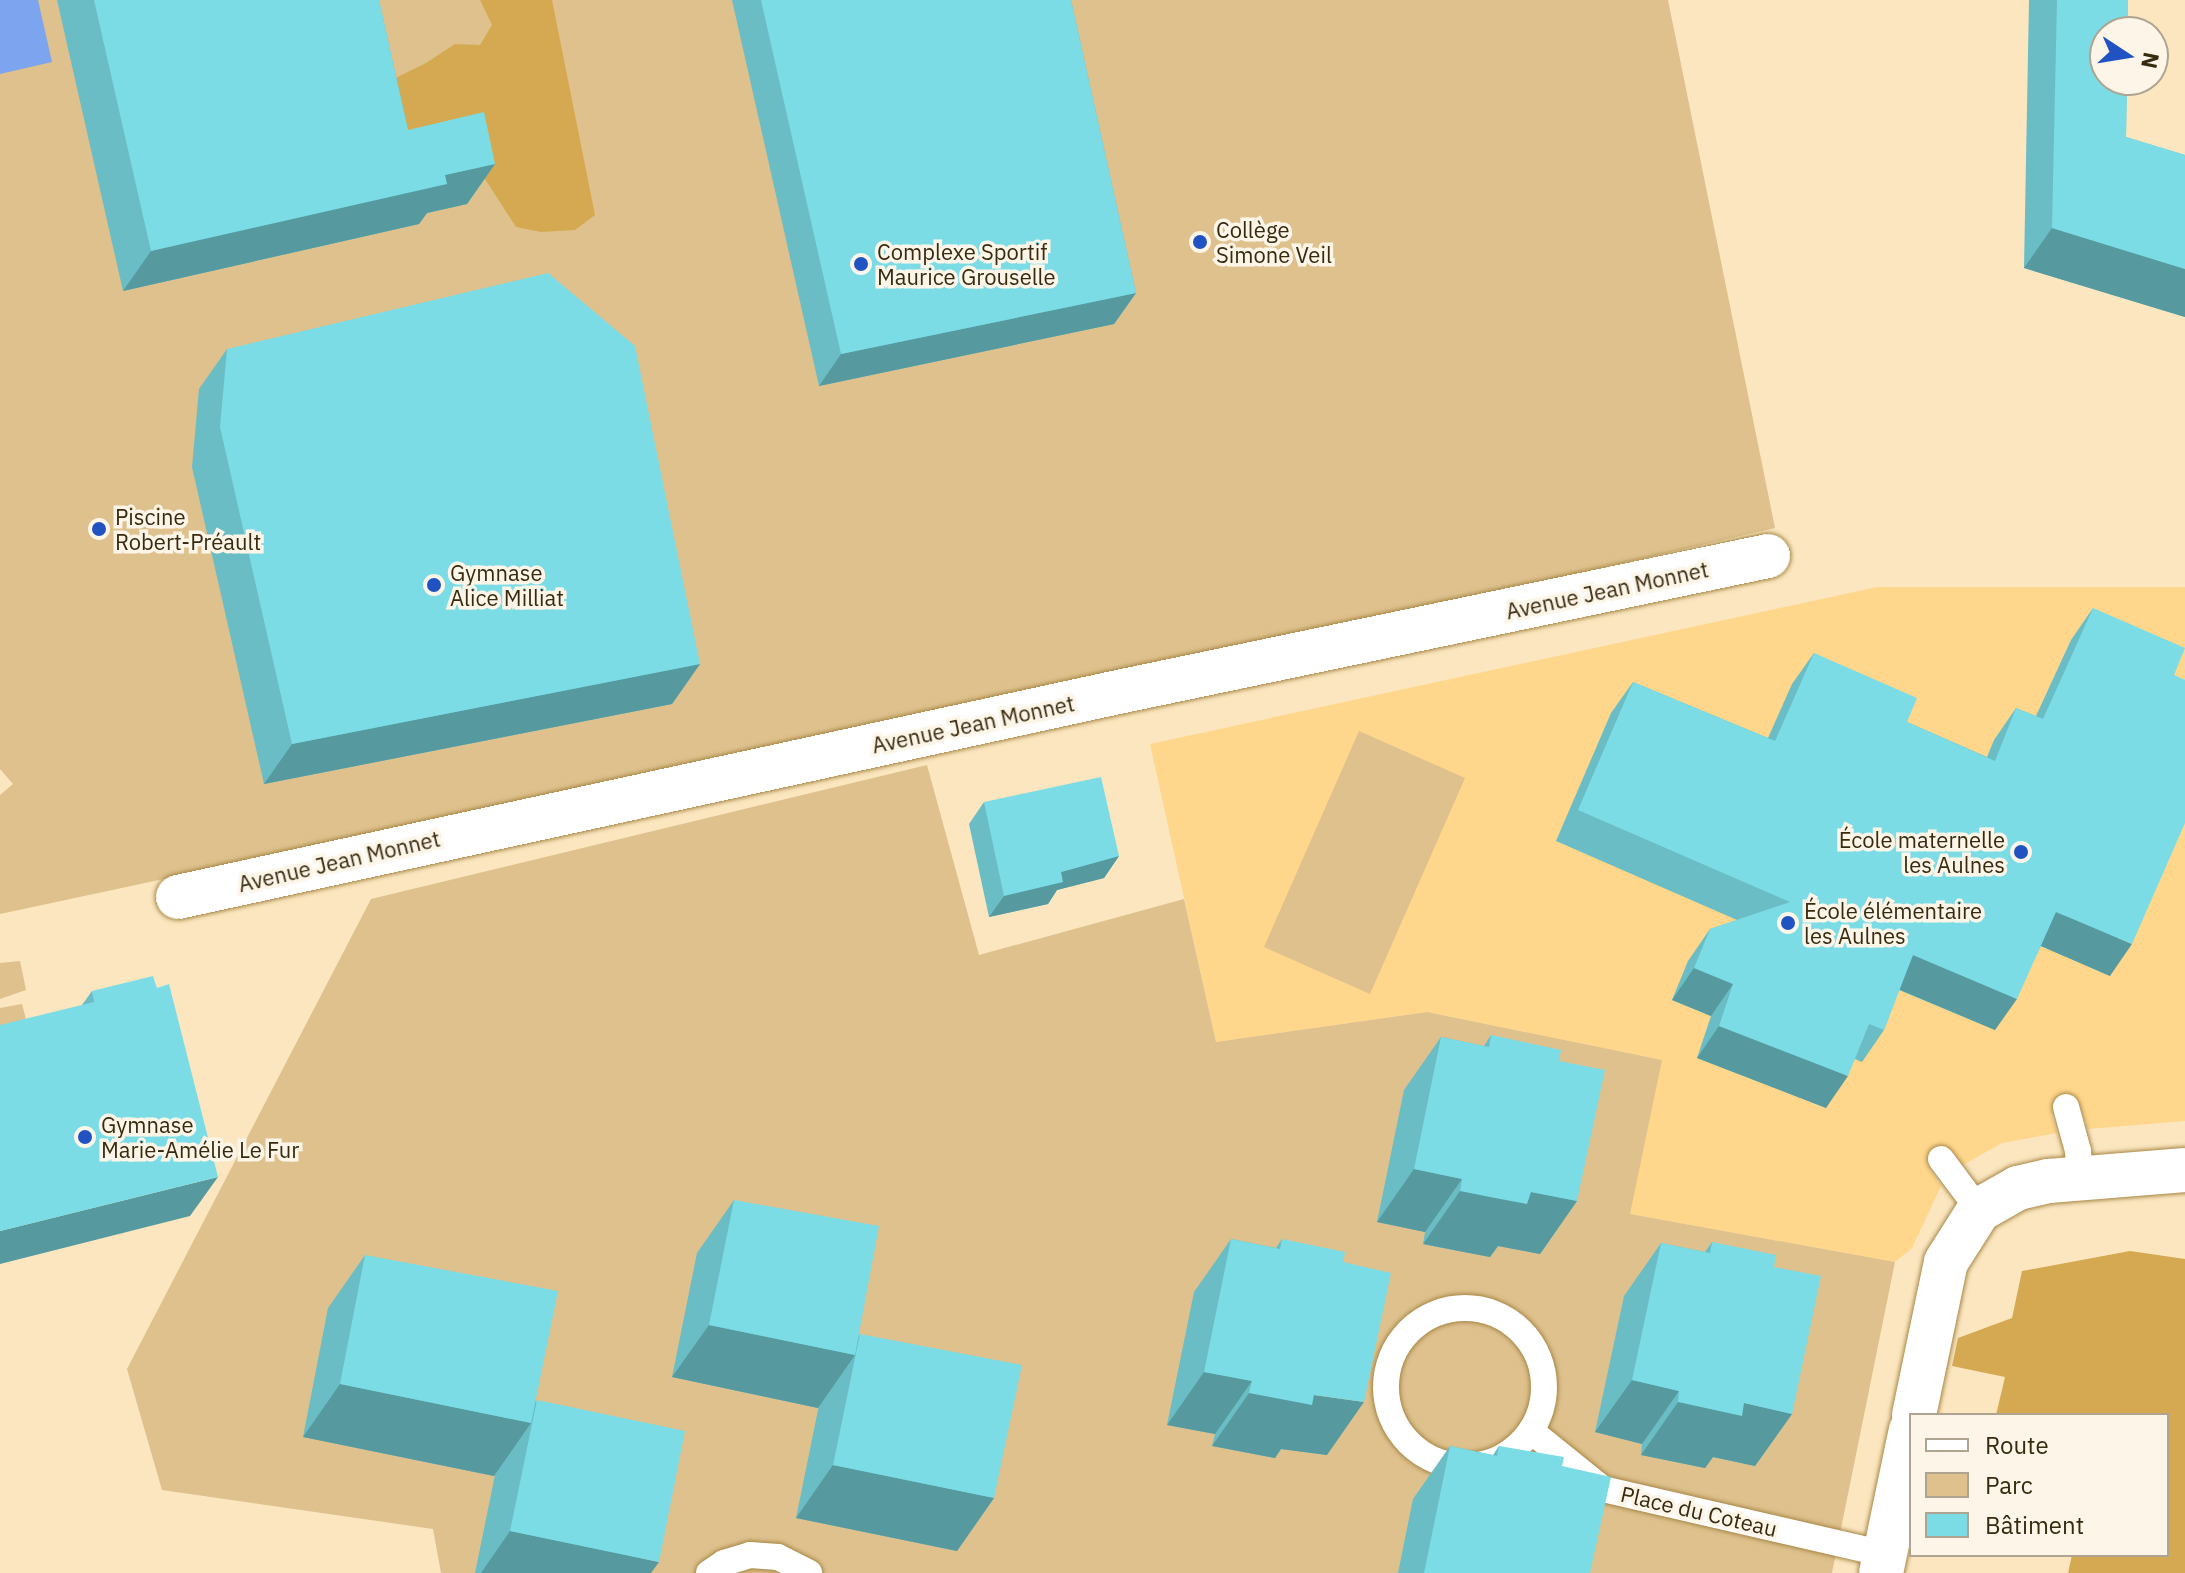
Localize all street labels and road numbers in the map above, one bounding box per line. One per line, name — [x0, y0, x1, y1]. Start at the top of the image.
street label: Avenue Jean Monnet — [1503, 556, 1711, 624]
street label: Avenue Jean Monnet — [869, 690, 1077, 758]
street label: Avenue Jean Monnet — [235, 825, 443, 897]
street label: Place du Coteau — [1618, 1480, 1780, 1542]

